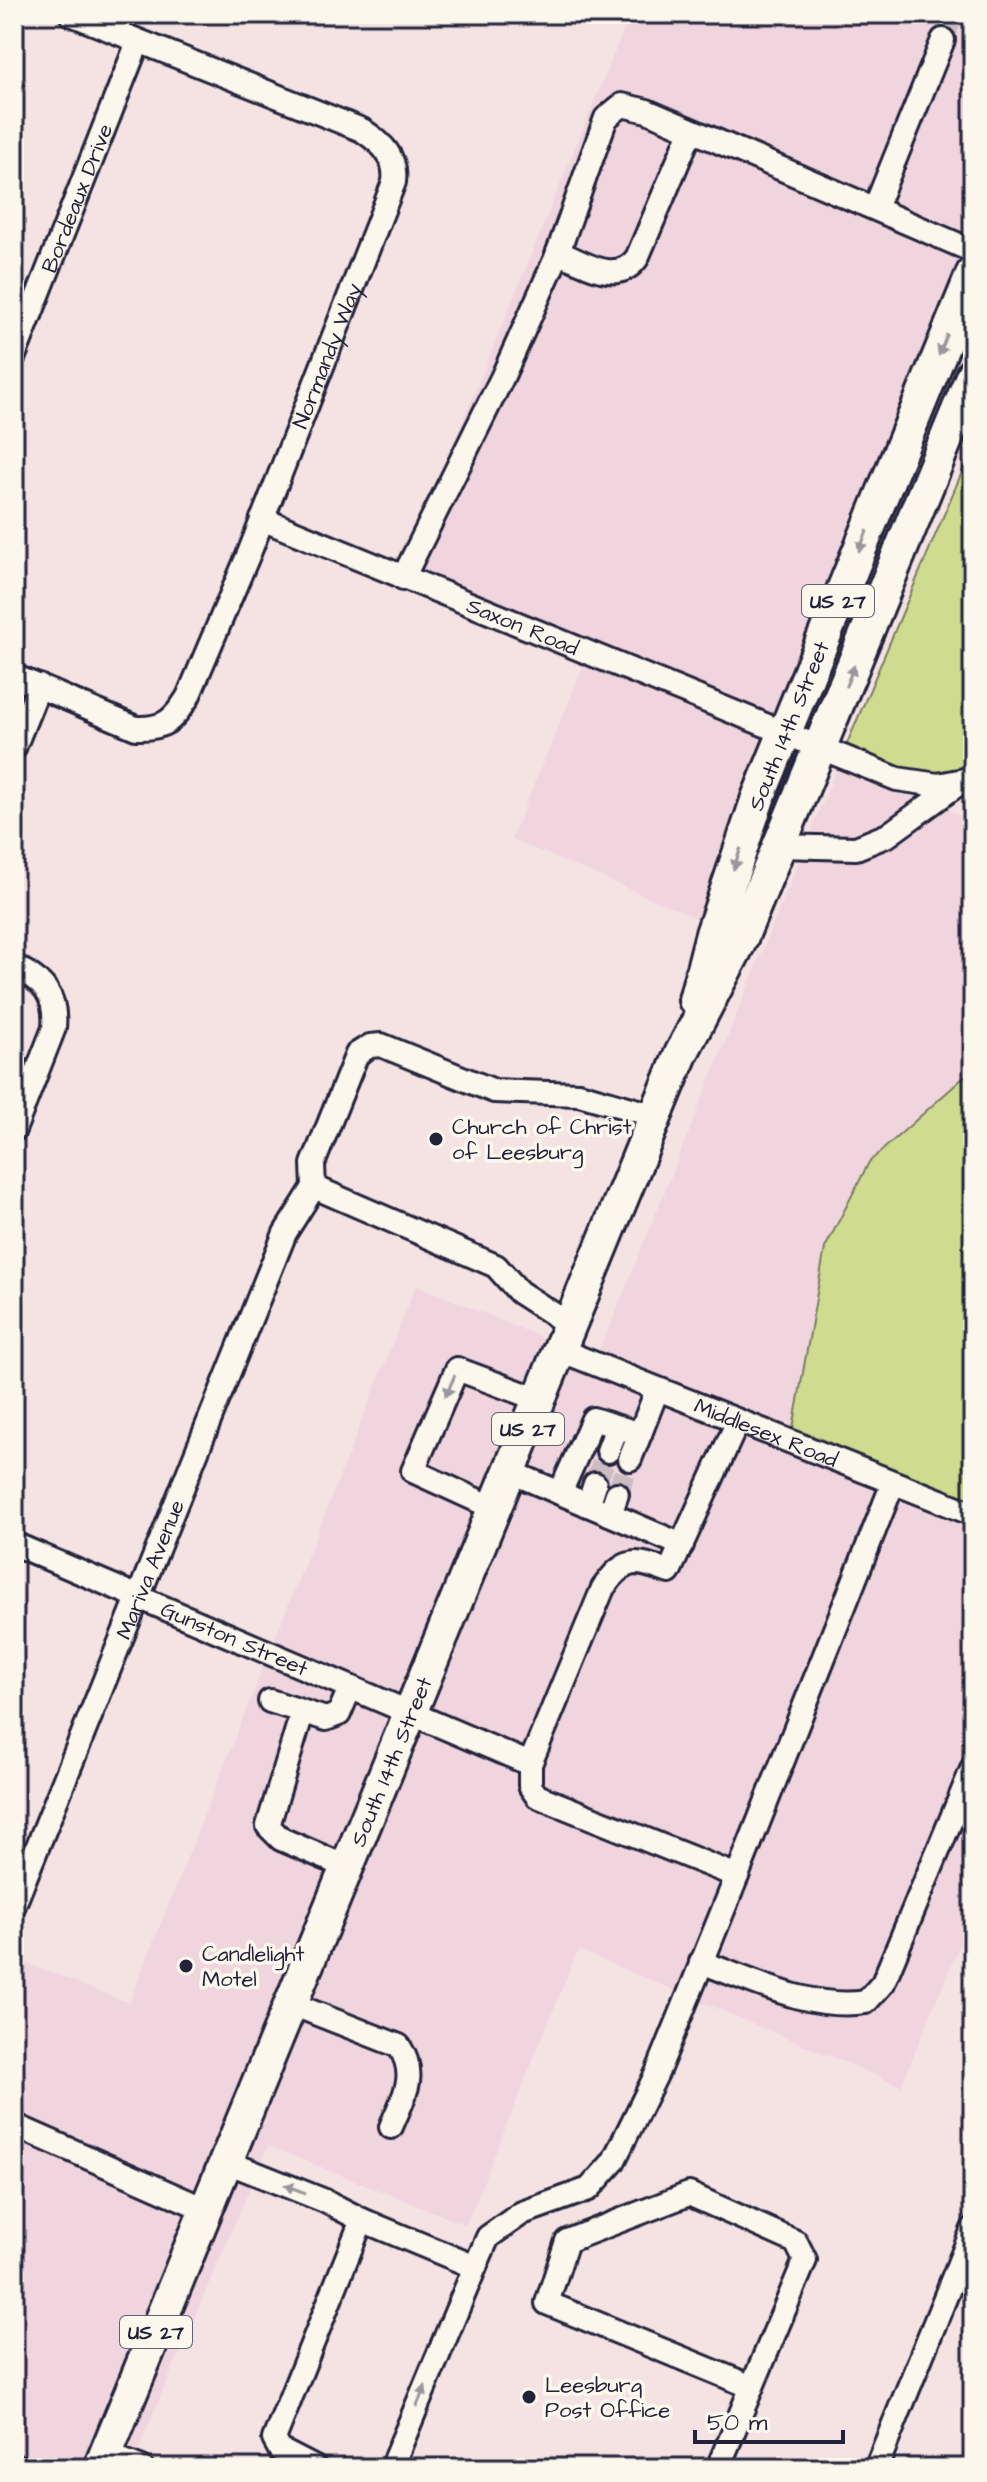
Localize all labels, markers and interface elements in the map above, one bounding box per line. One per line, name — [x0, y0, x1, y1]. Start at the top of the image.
street label: Bordeaux Drive — [34, 119, 121, 278]
street label: Normandy Way — [285, 279, 371, 433]
one-way arrow — [937, 333, 950, 357]
one-way arrow — [856, 529, 869, 553]
road number: US 27 — [802, 585, 874, 617]
street label: Saxon Road — [462, 590, 583, 664]
street label: South 14th Street — [741, 637, 838, 815]
one-way arrow — [844, 664, 857, 688]
one-way arrow — [731, 847, 743, 871]
place label: Church of Christ of Leesburg — [452, 1112, 632, 1169]
marker: Church of Christ of Leesburg — [427, 1130, 445, 1148]
one-way arrow — [444, 1374, 457, 1398]
street label: Middlesex Road — [689, 1391, 842, 1476]
road number: US 27 — [492, 1413, 564, 1445]
street label: Mariva Avenue — [109, 1495, 193, 1644]
street label: Gunston Street — [156, 1594, 313, 1685]
street label: South 14th Street — [343, 1672, 440, 1851]
place label: Candlelight Motel — [202, 1939, 304, 1995]
marker: Candlelight Motel — [177, 1957, 195, 1975]
one-way arrow — [283, 2182, 307, 2195]
road number: US 27 — [120, 2316, 192, 2348]
place label: Leesburg Post Office — [545, 2370, 670, 2426]
one-way arrow — [415, 2384, 428, 2408]
marker: Leesburg Post Office — [520, 2388, 538, 2406]
scale bar — [695, 2394, 843, 2444]
text: 50 m — [707, 2406, 768, 2440]

